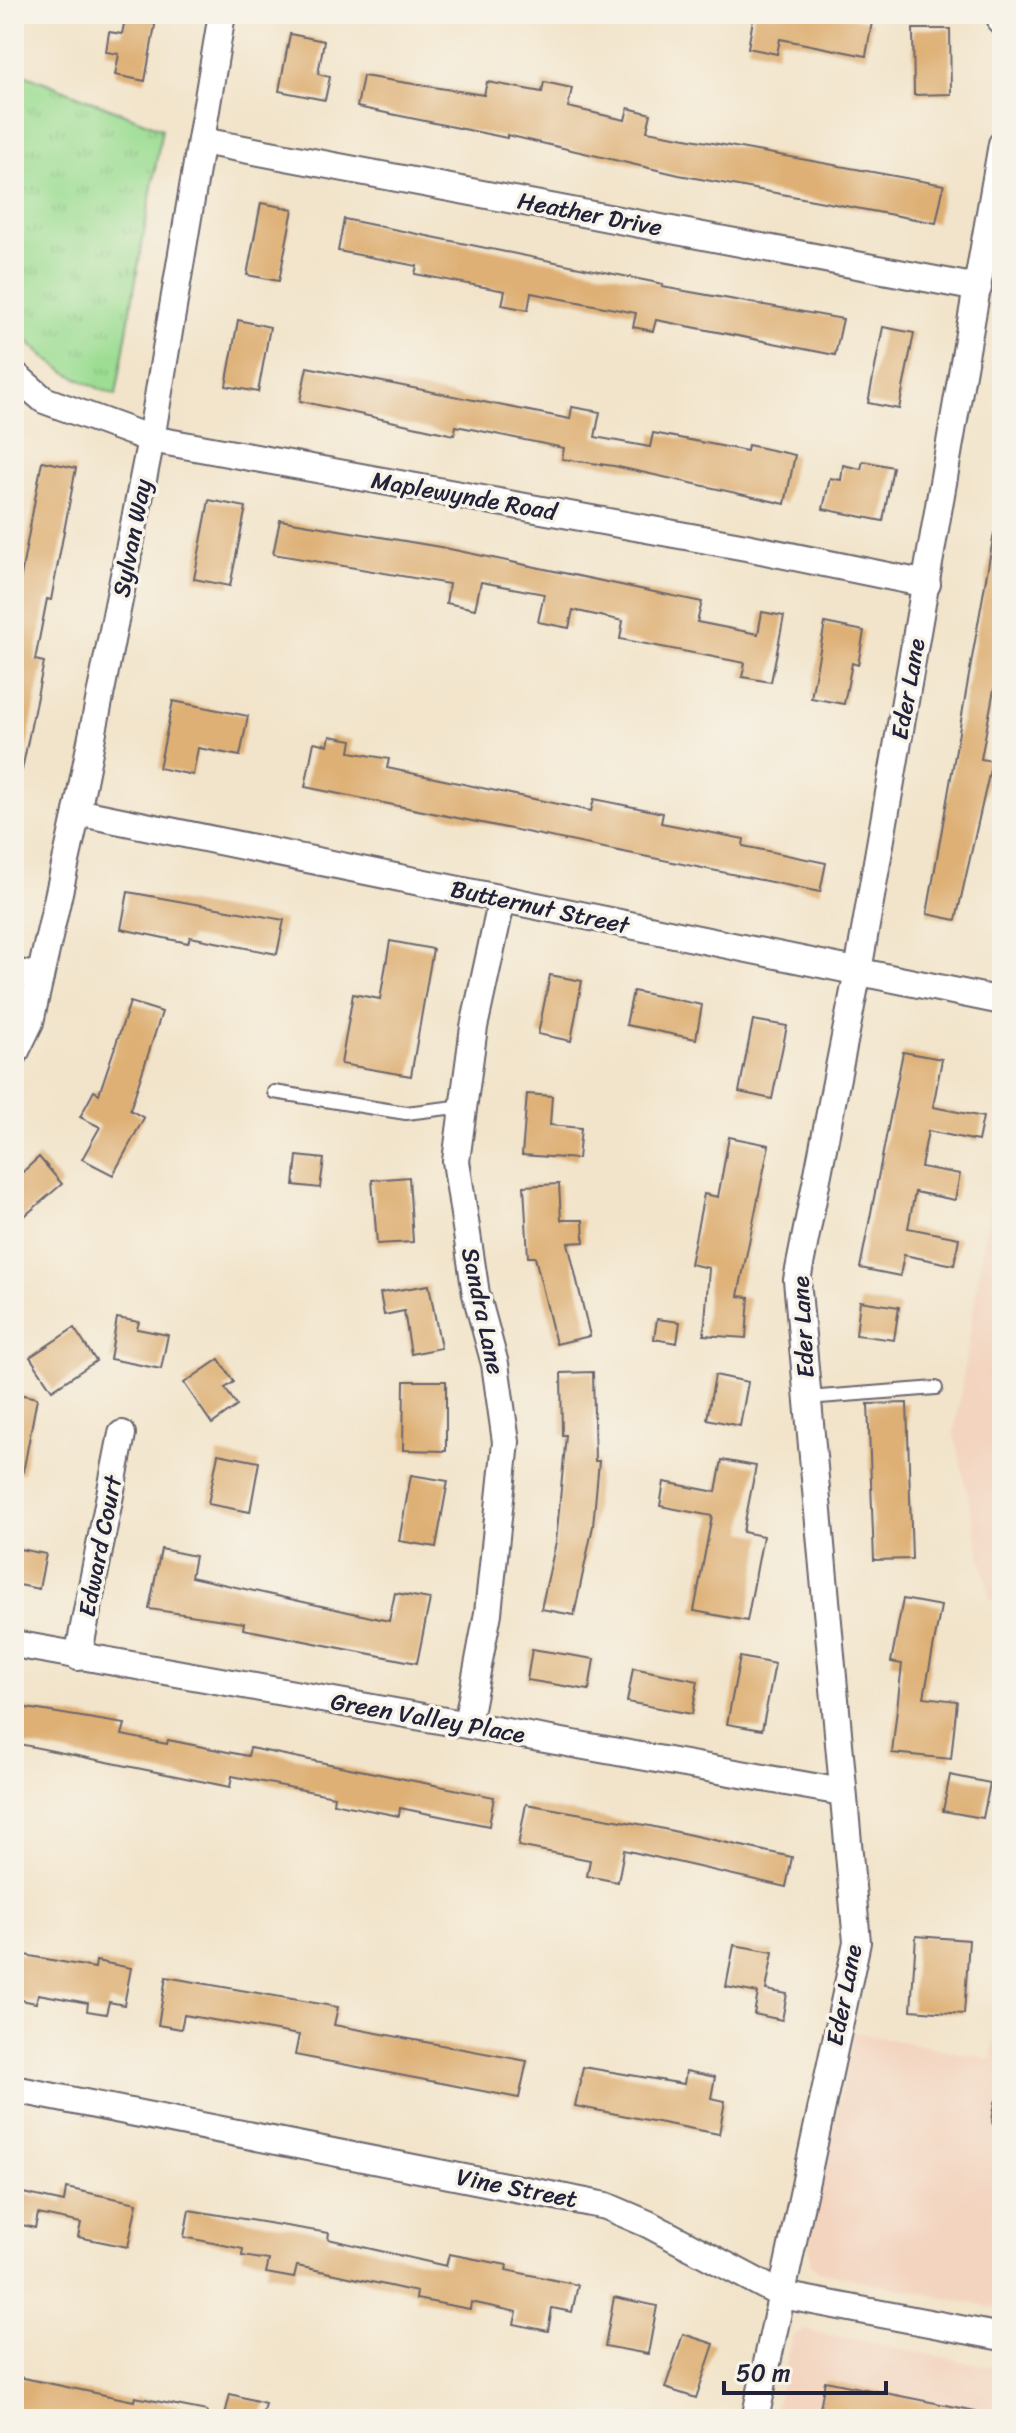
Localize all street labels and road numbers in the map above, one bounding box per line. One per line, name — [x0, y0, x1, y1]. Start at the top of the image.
street label: Heather Drive — [514, 179, 666, 249]
street label: Maplewynde Road — [368, 459, 562, 533]
street label: Sylvan Way — [100, 475, 164, 601]
street label: Eder Lane — [878, 635, 938, 743]
street label: Butternut Street — [447, 868, 634, 947]
street label: Sandra Lane — [449, 1243, 517, 1379]
street label: Eder Lane — [779, 1274, 827, 1379]
street label: Edward Court — [66, 1471, 134, 1620]
street label: Green Valley Place — [328, 1680, 529, 1756]
street label: Eder Lane — [814, 1940, 874, 2049]
street label: Vine Street — [453, 2156, 581, 2220]

